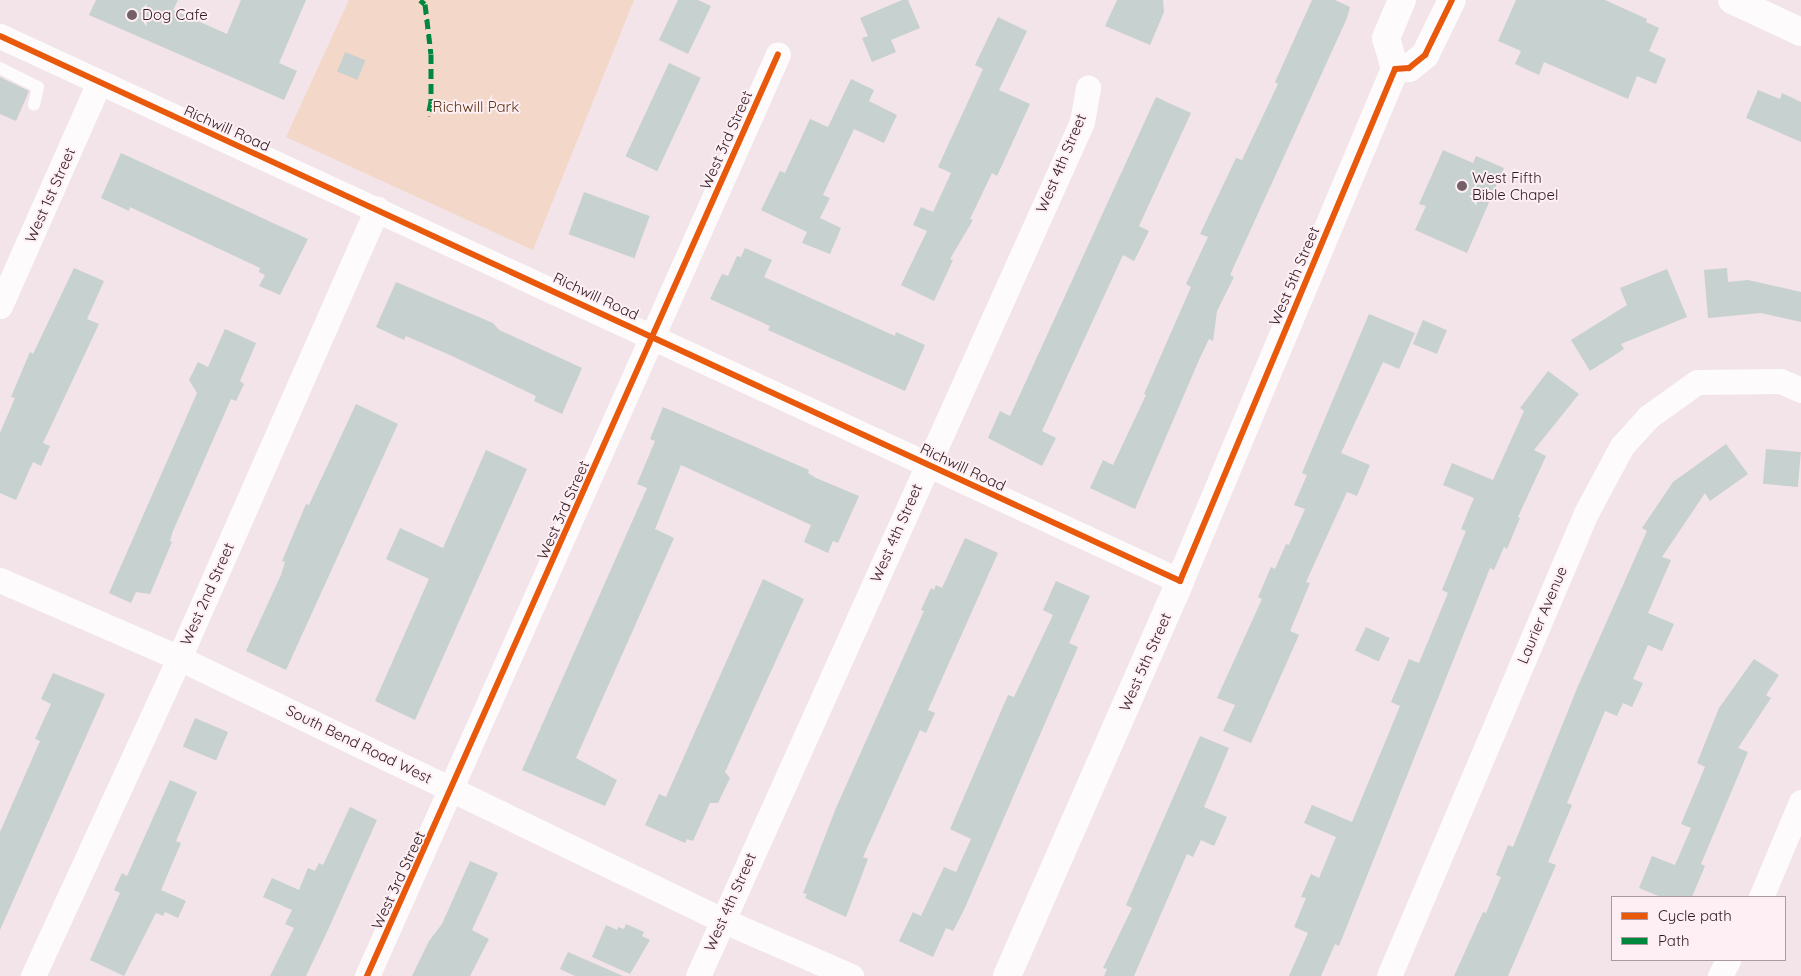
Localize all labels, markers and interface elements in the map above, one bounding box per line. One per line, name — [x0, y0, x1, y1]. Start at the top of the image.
place label: Dog Cafe — [142, 6, 208, 24]
marker: Dog Cafe — [126, 9, 138, 21]
street label: West 3rd Street — [696, 88, 756, 192]
park label: Richwill Park — [433, 98, 519, 116]
street label: Richwill Road — [181, 101, 273, 155]
street label: West 4th Street — [1032, 111, 1090, 215]
street label: West 1st Street — [21, 145, 79, 245]
place label: West Fifth Bible Chapel — [1472, 168, 1558, 203]
marker: West Fifth Bible Chapel — [1456, 180, 1468, 192]
street label: West 5th Street — [1265, 224, 1323, 328]
street label: Richwill Road — [550, 268, 642, 324]
street label: Richwill Road — [917, 439, 1009, 495]
street label: West 3rd Street — [533, 458, 593, 562]
street label: West 4th Street — [866, 481, 926, 585]
street label: West 2nd Street — [176, 540, 238, 648]
street label: Laurier Avenue — [1513, 564, 1571, 666]
street label: West 5th Street — [1115, 610, 1175, 714]
street label: South Bend Road West — [283, 701, 435, 787]
street label: West 3rd Street — [367, 828, 429, 932]
street label: West 4th Street — [700, 850, 760, 954]
legend — [1611, 896, 1786, 961]
text: Cycle path — [1658, 906, 1732, 925]
text: Path — [1658, 931, 1690, 950]

